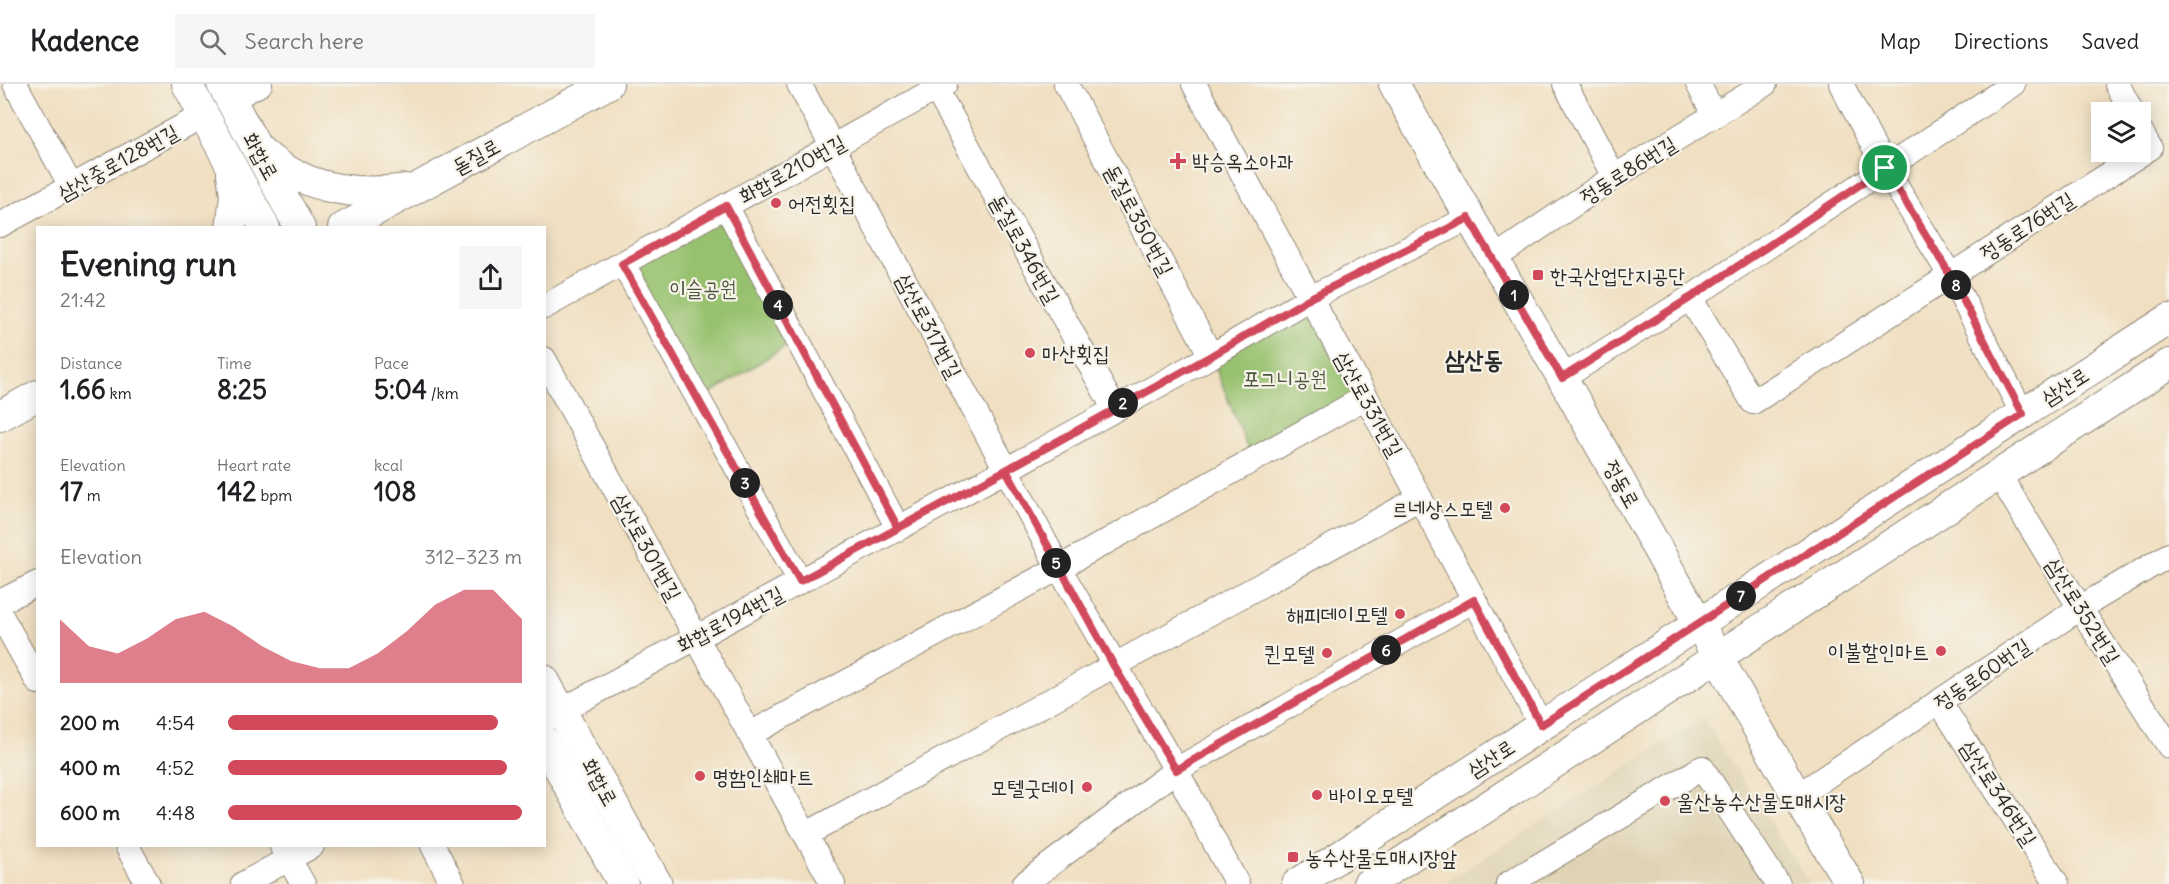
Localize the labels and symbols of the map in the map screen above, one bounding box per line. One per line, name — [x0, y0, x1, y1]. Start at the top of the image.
street label: 삼산중로128번길 — [53, 118, 183, 206]
street label: 화합로 — [237, 127, 285, 185]
street label: 화합로210번길 — [734, 129, 850, 209]
street label: 정동로86번길 — [1575, 130, 1681, 210]
street label: 돋질로 — [447, 132, 505, 180]
pin — [1859, 142, 1910, 193]
place label: 박승옥소아과 — [1192, 148, 1293, 175]
marker: 박승옥소아과 — [1169, 152, 1187, 170]
street label: 돋질로350번길 — [1098, 160, 1180, 280]
street label: 정동로76번길 — [1975, 186, 2079, 266]
place label: 어전횟집 — [788, 190, 856, 217]
street label: 돋질로346번길 — [984, 190, 1066, 308]
marker: 어전횟집 — [769, 196, 783, 210]
place label: 한국산업단지공단 — [1550, 262, 1685, 289]
marker: 한국산업단지공단 — [1531, 268, 1545, 282]
street label: 삼산로317번길 — [890, 269, 968, 383]
pin: 8 — [1941, 270, 1971, 300]
park label: 이슬공원 — [669, 275, 737, 302]
pin: 1 — [1499, 280, 1529, 310]
pin: 4 — [763, 290, 793, 320]
place label: 마산횟집 — [1042, 340, 1110, 367]
district label: 삼산동 — [1445, 344, 1503, 374]
marker: 마산횟집 — [1023, 346, 1037, 360]
street label: 삼산로331번길 — [1329, 347, 1409, 462]
street label: 삼산로 — [2036, 361, 2094, 411]
park label: 포그니공원 — [1243, 365, 1327, 392]
pin: 2 — [1108, 388, 1138, 418]
street label: 정동로 — [1598, 455, 1646, 513]
pin: 3 — [730, 468, 760, 498]
street label: 삼산로301번길 — [606, 489, 688, 605]
place label: 르네상스모텔 — [1392, 495, 1493, 522]
marker: 르네상스모텔 — [1498, 501, 1512, 515]
pin: 5 — [1041, 548, 1071, 578]
street label: 삼산로352번길 — [2040, 553, 2126, 669]
street label: 화합로194번길 — [672, 580, 788, 658]
pin: 7 — [1726, 581, 1756, 611]
place label: 해피데이모텔 — [1287, 601, 1388, 628]
marker: 해피데이모텔 — [1393, 607, 1407, 621]
street label: 정동로60번길 — [1929, 632, 2035, 716]
pin: 6 — [1371, 635, 1401, 665]
place label: 이불할인마트 — [1828, 638, 1929, 665]
place label: 퀸모텔 — [1264, 640, 1315, 667]
marker: 이불할인마트 — [1934, 644, 1948, 658]
marker: 퀸모텔 — [1320, 646, 1334, 660]
street label: 삼산로 — [1462, 733, 1520, 783]
street label: 삼산로346번길 — [1955, 735, 2043, 851]
street label: 화합로 — [576, 753, 624, 811]
place label: 명함인쇄마트 — [712, 763, 813, 790]
marker: 명함인쇄마트 — [693, 769, 707, 783]
place label: 모텔굿데이 — [991, 774, 1075, 801]
marker: 모텔굿데이 — [1080, 780, 1094, 794]
place label: 바이오모텔 — [1329, 782, 1414, 809]
marker: 바이오모텔 — [1310, 788, 1324, 802]
place label: 울산농수산물도매시장 — [1677, 788, 1846, 815]
marker: 울산농수산물도매시장 — [1658, 794, 1672, 808]
place label: 농수산물도매시장앞 — [1305, 844, 1457, 871]
marker: 농수산물도매시장앞 — [1286, 850, 1300, 864]

